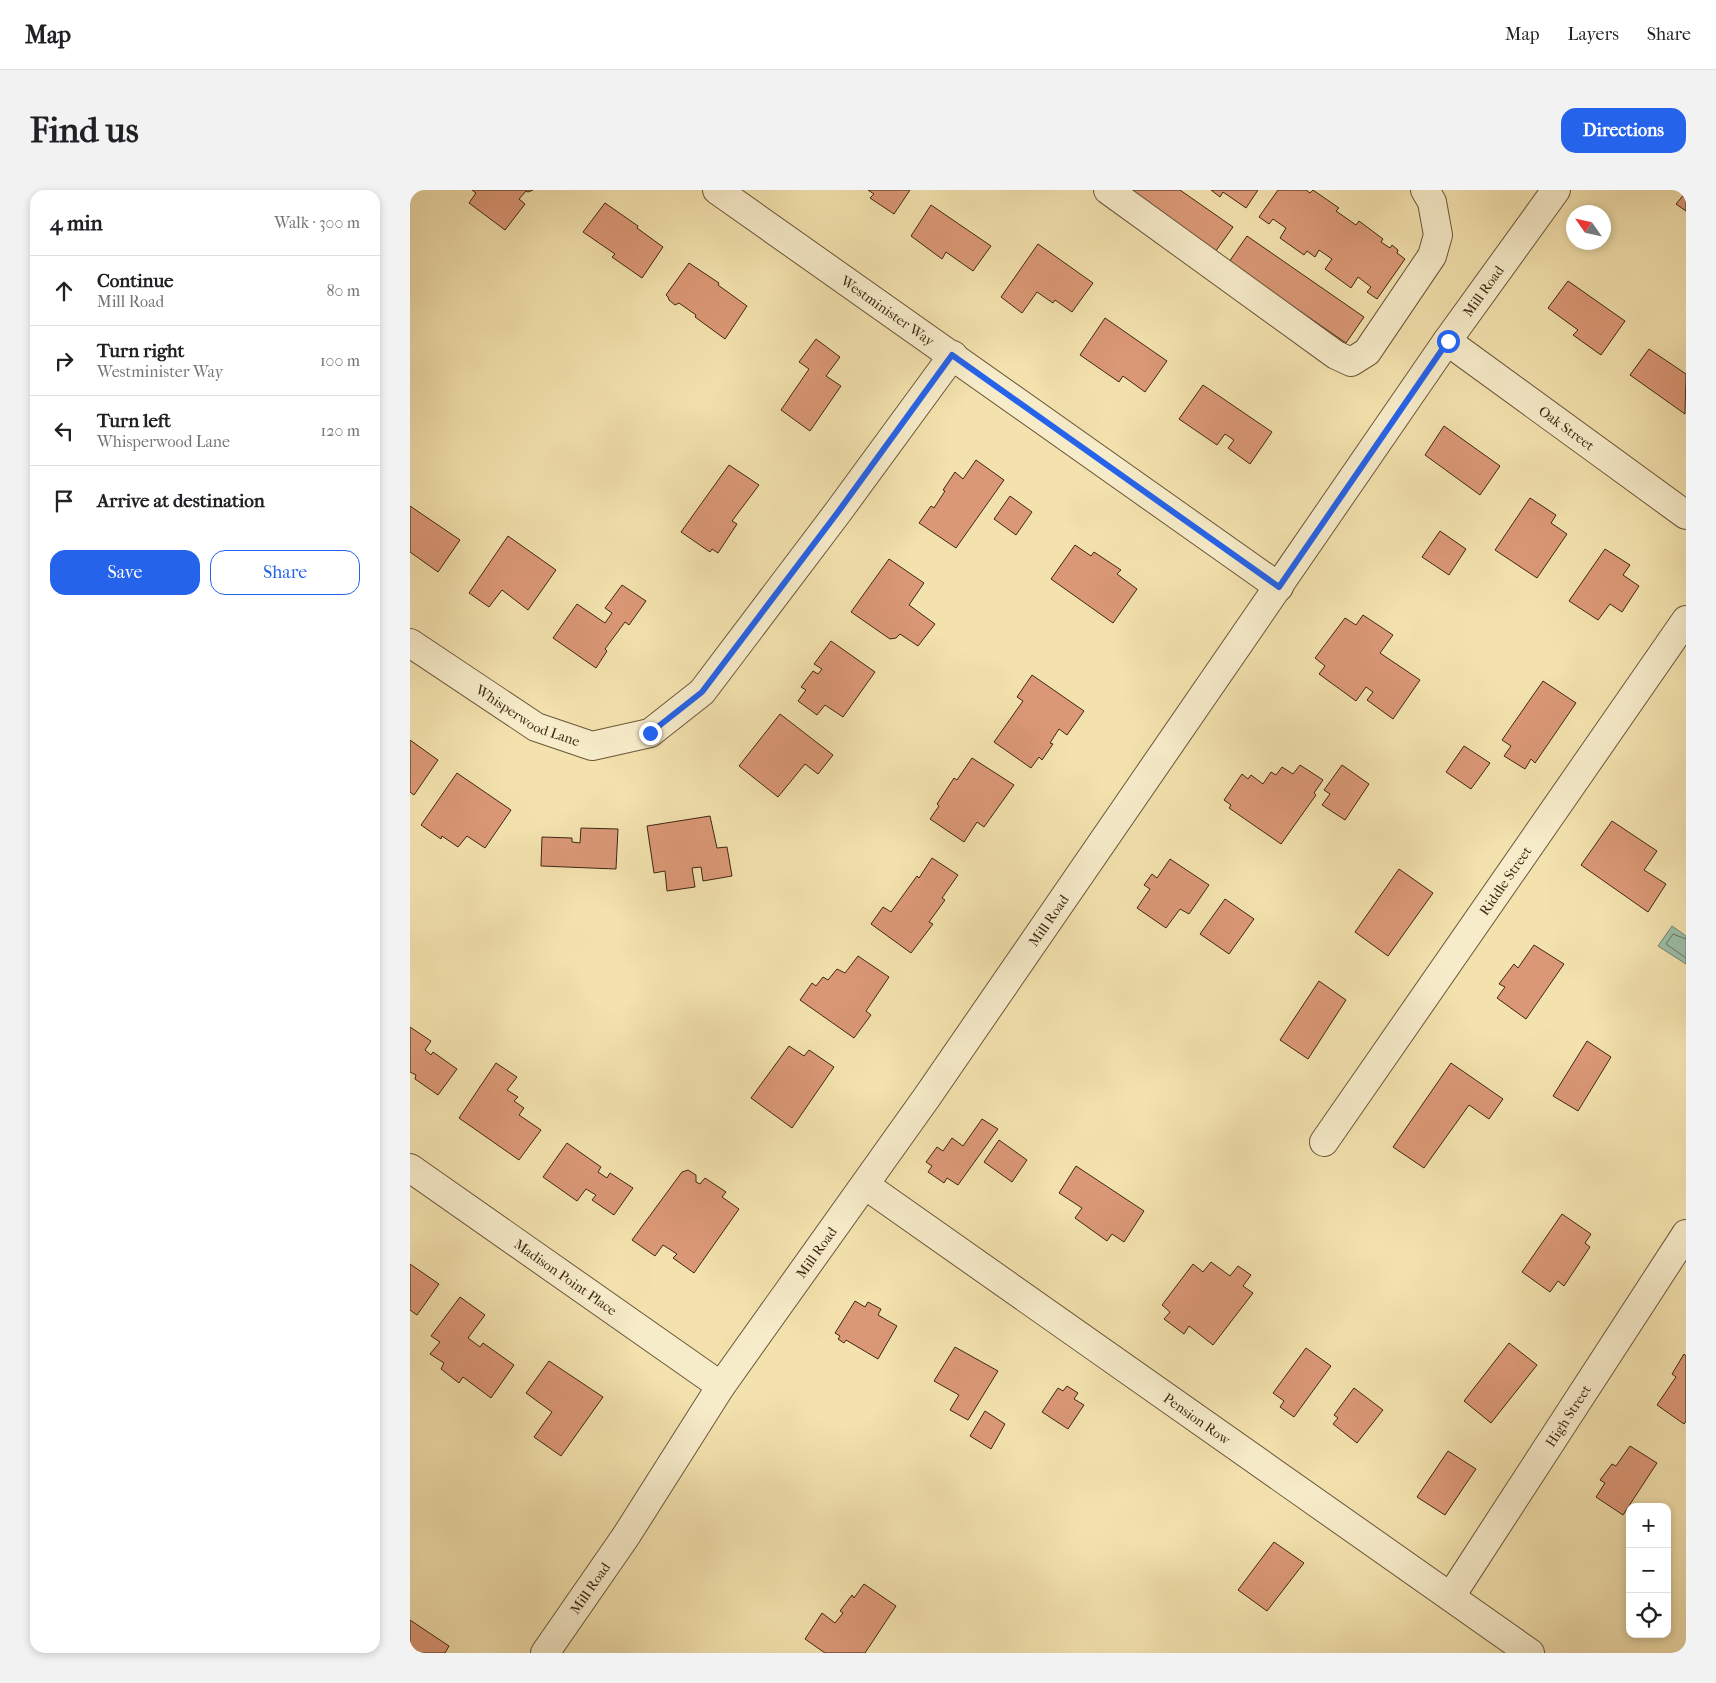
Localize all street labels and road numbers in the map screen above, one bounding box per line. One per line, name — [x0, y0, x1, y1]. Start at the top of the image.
street label: Mill Road — [1459, 262, 1508, 320]
street label: Westminister Way — [837, 272, 938, 350]
street label: Oak Street — [1535, 403, 1598, 454]
street label: Whisperwood Lane — [471, 681, 582, 750]
street label: Riddle Street — [1476, 843, 1535, 919]
street label: Mill Road — [1025, 891, 1073, 950]
street label: Mill Road — [793, 1223, 841, 1282]
street label: Madison Point Place — [511, 1236, 620, 1319]
street label: High Street — [1542, 1382, 1595, 1450]
street label: Pension Row — [1160, 1390, 1234, 1449]
street label: Mill Road — [567, 1559, 614, 1617]

